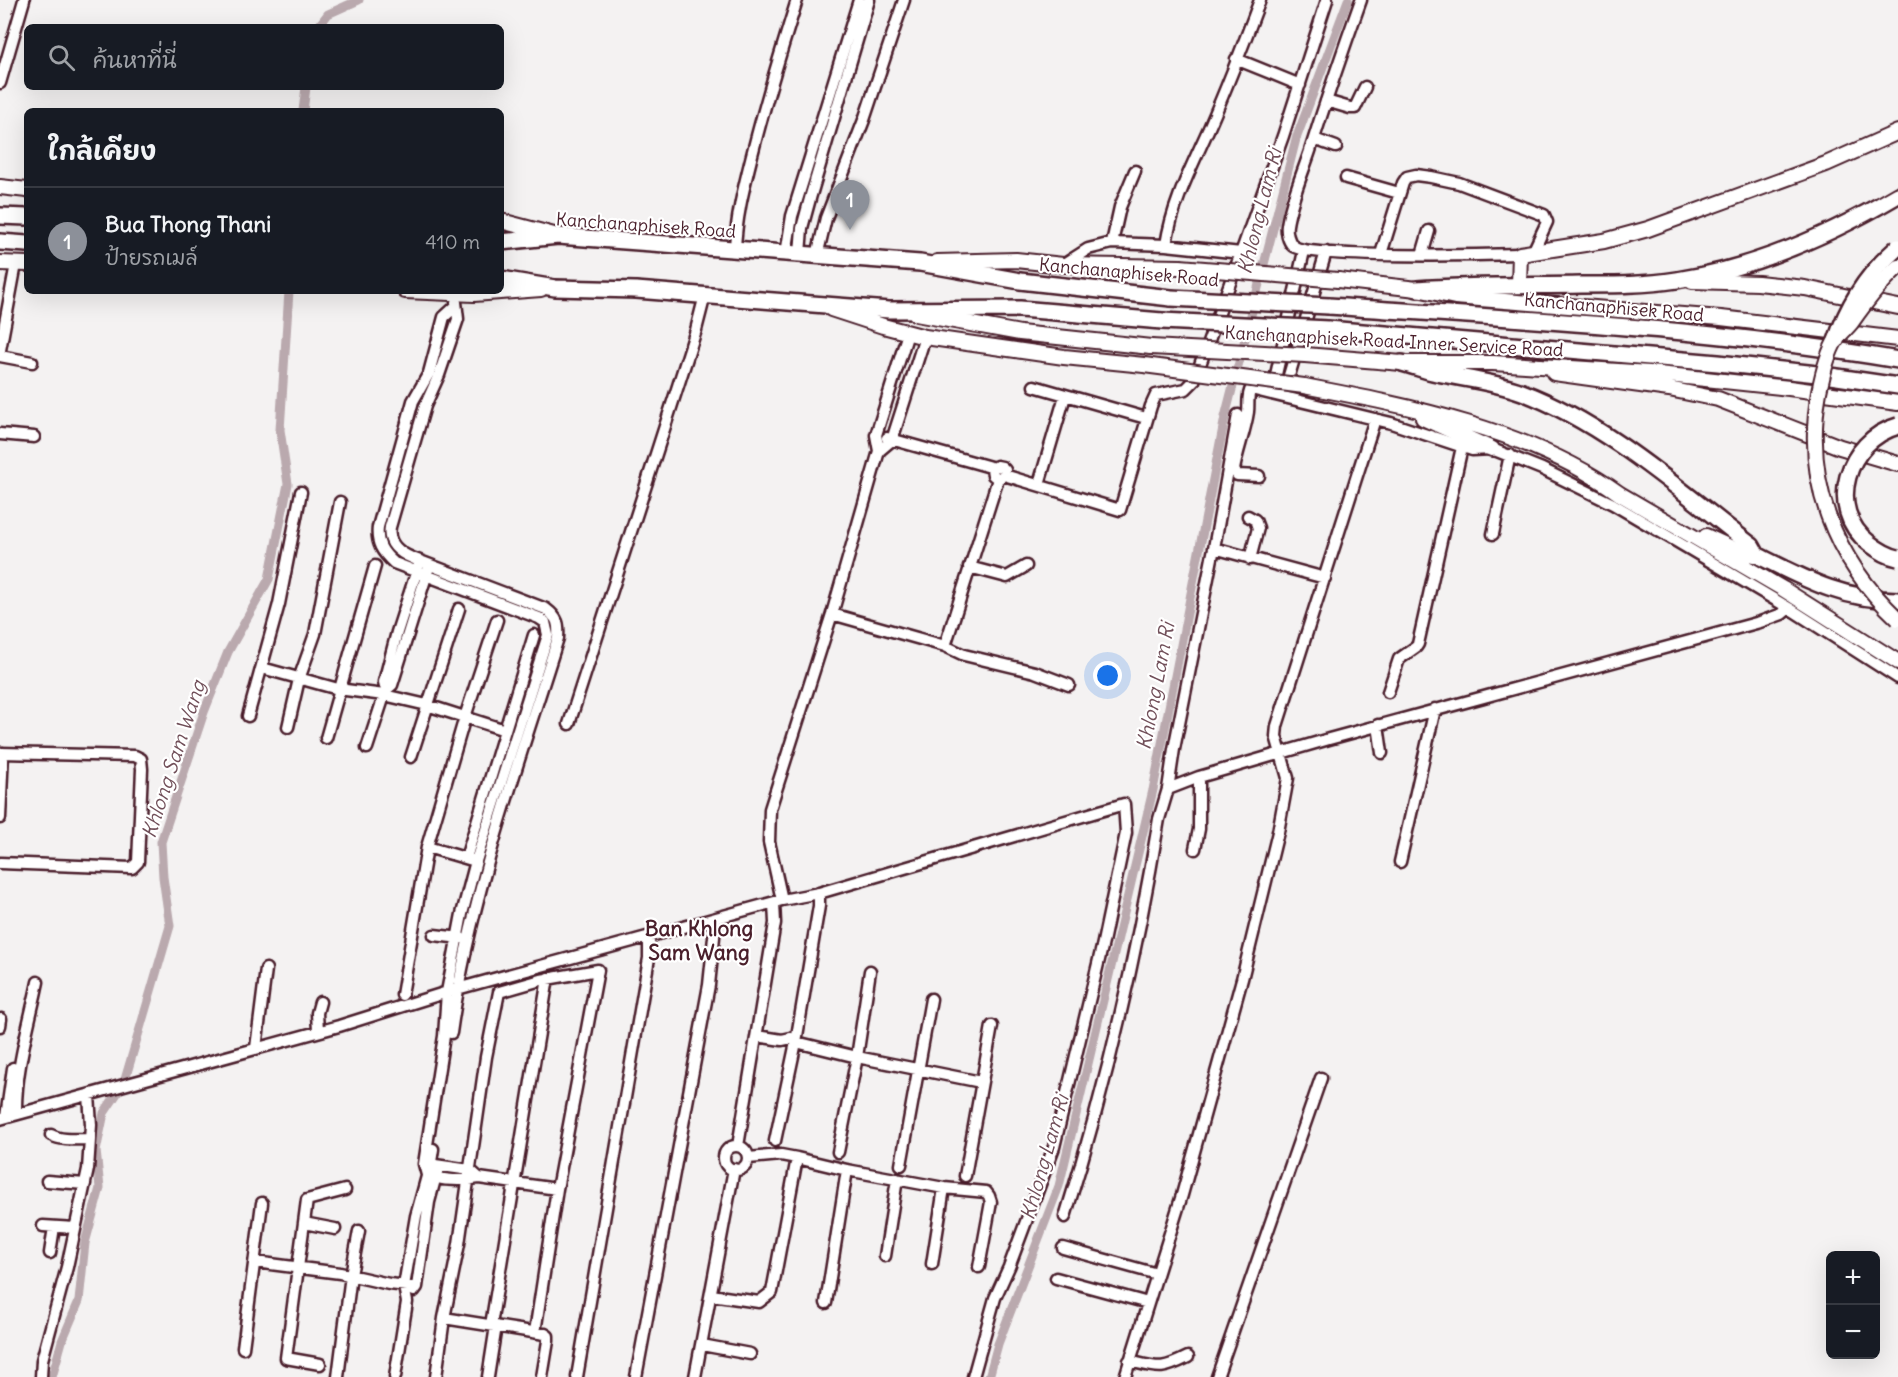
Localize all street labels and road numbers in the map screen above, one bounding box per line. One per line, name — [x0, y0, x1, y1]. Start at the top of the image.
street label: Kanchanaphisek Road — [555, 207, 737, 243]
street label: Kanchanaphisek Road — [1038, 253, 1220, 291]
street label: Kanchanaphisek Road — [1523, 288, 1705, 326]
street label: Kanchanaphisek Road Inner Service Road — [1224, 321, 1565, 361]

